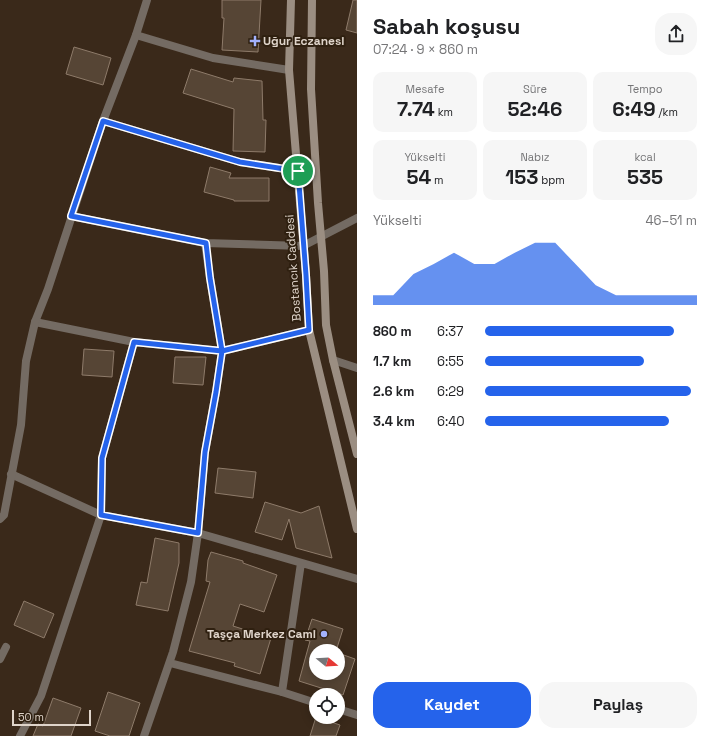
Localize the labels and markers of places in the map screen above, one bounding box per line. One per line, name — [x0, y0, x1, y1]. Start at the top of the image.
place label: Uğur Eczanesi — [263, 33, 344, 49]
marker: Uğur Eczanesi — [250, 36, 260, 46]
pin — [281, 154, 315, 188]
place label: Taşça Merkez Cami — [207, 626, 316, 642]
marker: Taşça Merkez Cami — [319, 629, 329, 639]

